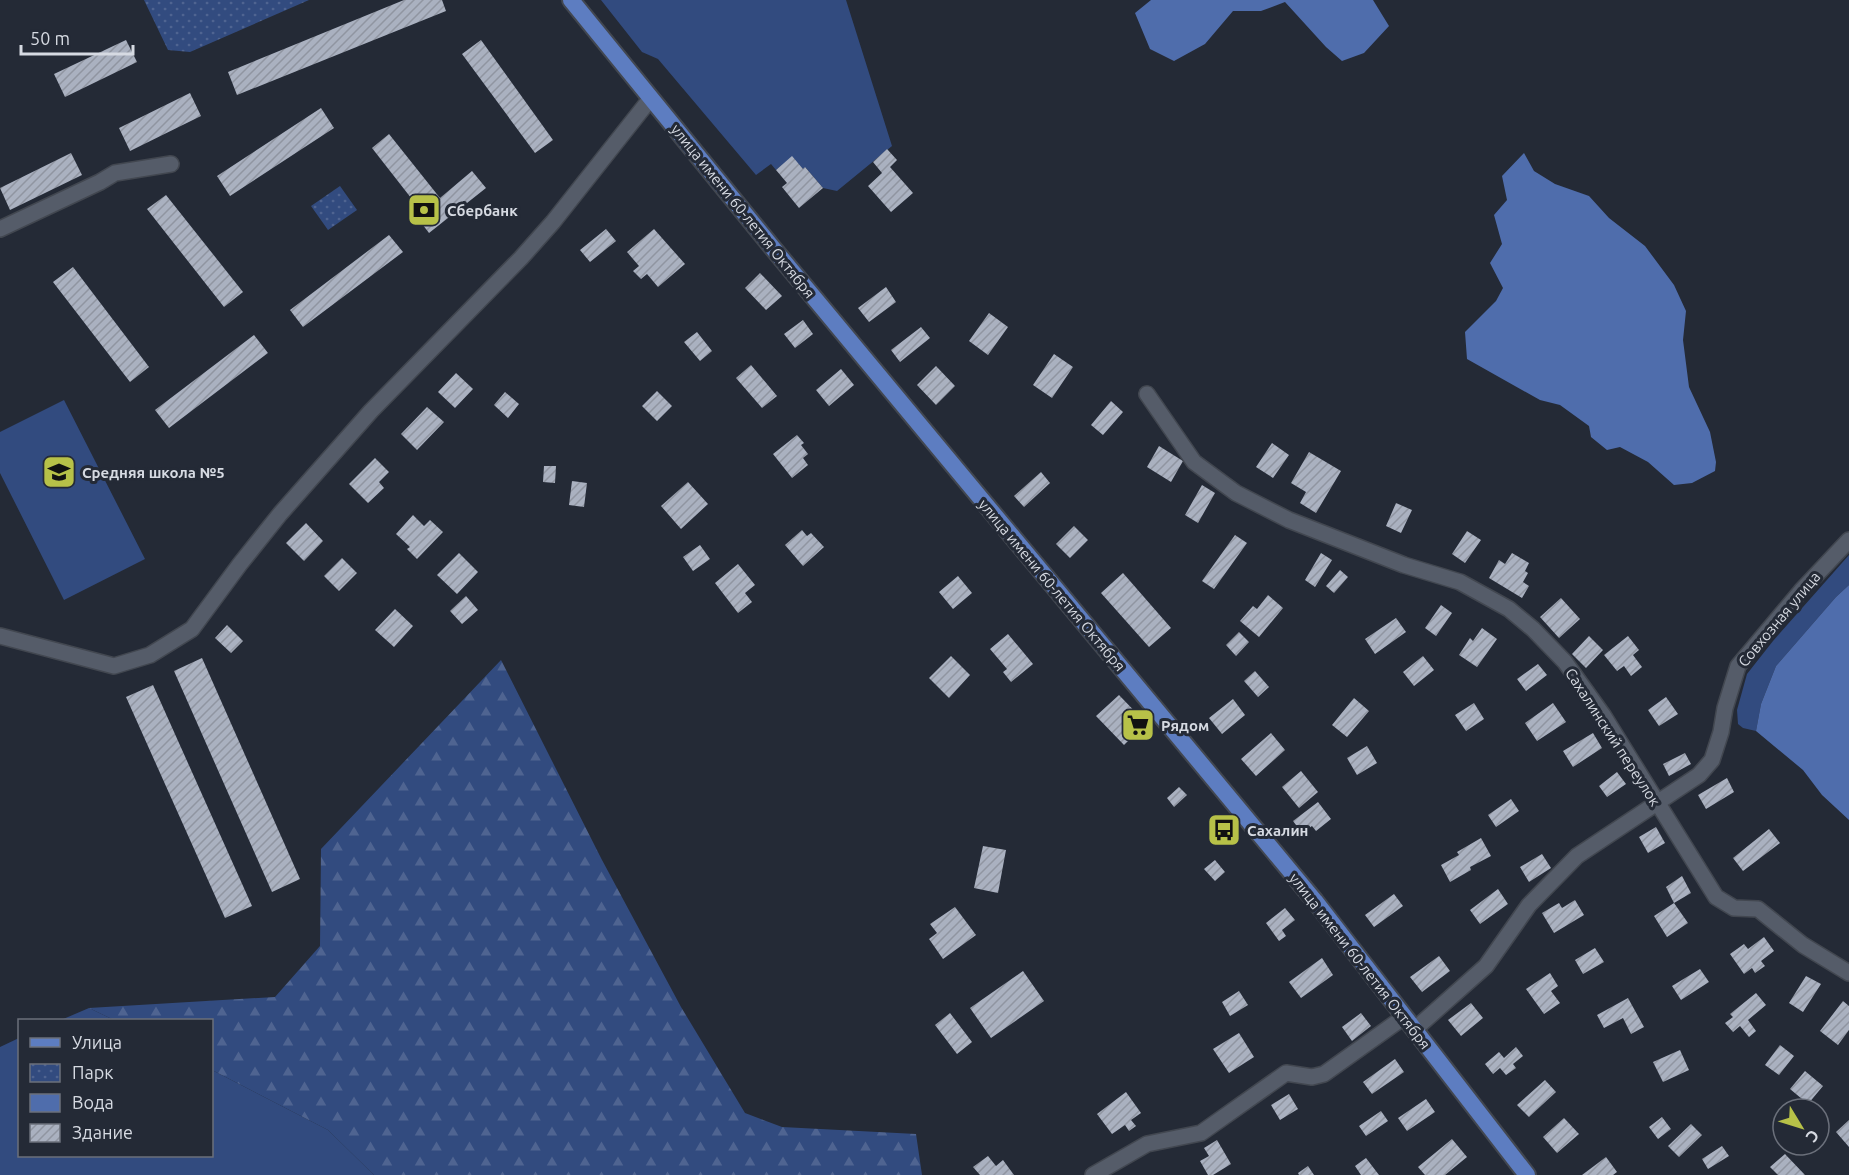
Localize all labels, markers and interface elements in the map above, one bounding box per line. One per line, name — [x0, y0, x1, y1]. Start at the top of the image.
scale bar — [21, 18, 134, 56]
text: 50 m — [30, 28, 70, 48]
street label: улица имени 60-летия Октября — [668, 121, 818, 301]
bank icon: Сбербанк — [406, 192, 442, 228]
place label: Сбербанк — [447, 202, 518, 219]
school or university icon: Средняя школа №5 — [41, 454, 77, 490]
place label: Средняя школа №5 — [82, 464, 225, 481]
street label: улица имени 60-летия Октября — [975, 496, 1129, 674]
street label: Совхозная улица — [1734, 568, 1824, 670]
street label: Сахалинский переулок — [1562, 665, 1664, 809]
supermarket icon: Рядом — [1120, 707, 1156, 743]
place label: Рядом — [1161, 717, 1209, 734]
bus stop icon: Сахалин — [1206, 812, 1242, 848]
place label: Сахалин — [1247, 822, 1308, 839]
street label: улица имени 60-летия Октября — [1286, 870, 1434, 1052]
legend — [18, 1019, 213, 1157]
text: Улица — [72, 1032, 122, 1052]
text: Парк — [72, 1062, 113, 1082]
text: Вода — [72, 1092, 114, 1112]
north arrow — [1771, 1097, 1831, 1157]
text: Здание — [72, 1122, 133, 1142]
text: С — [1803, 1127, 1823, 1146]

